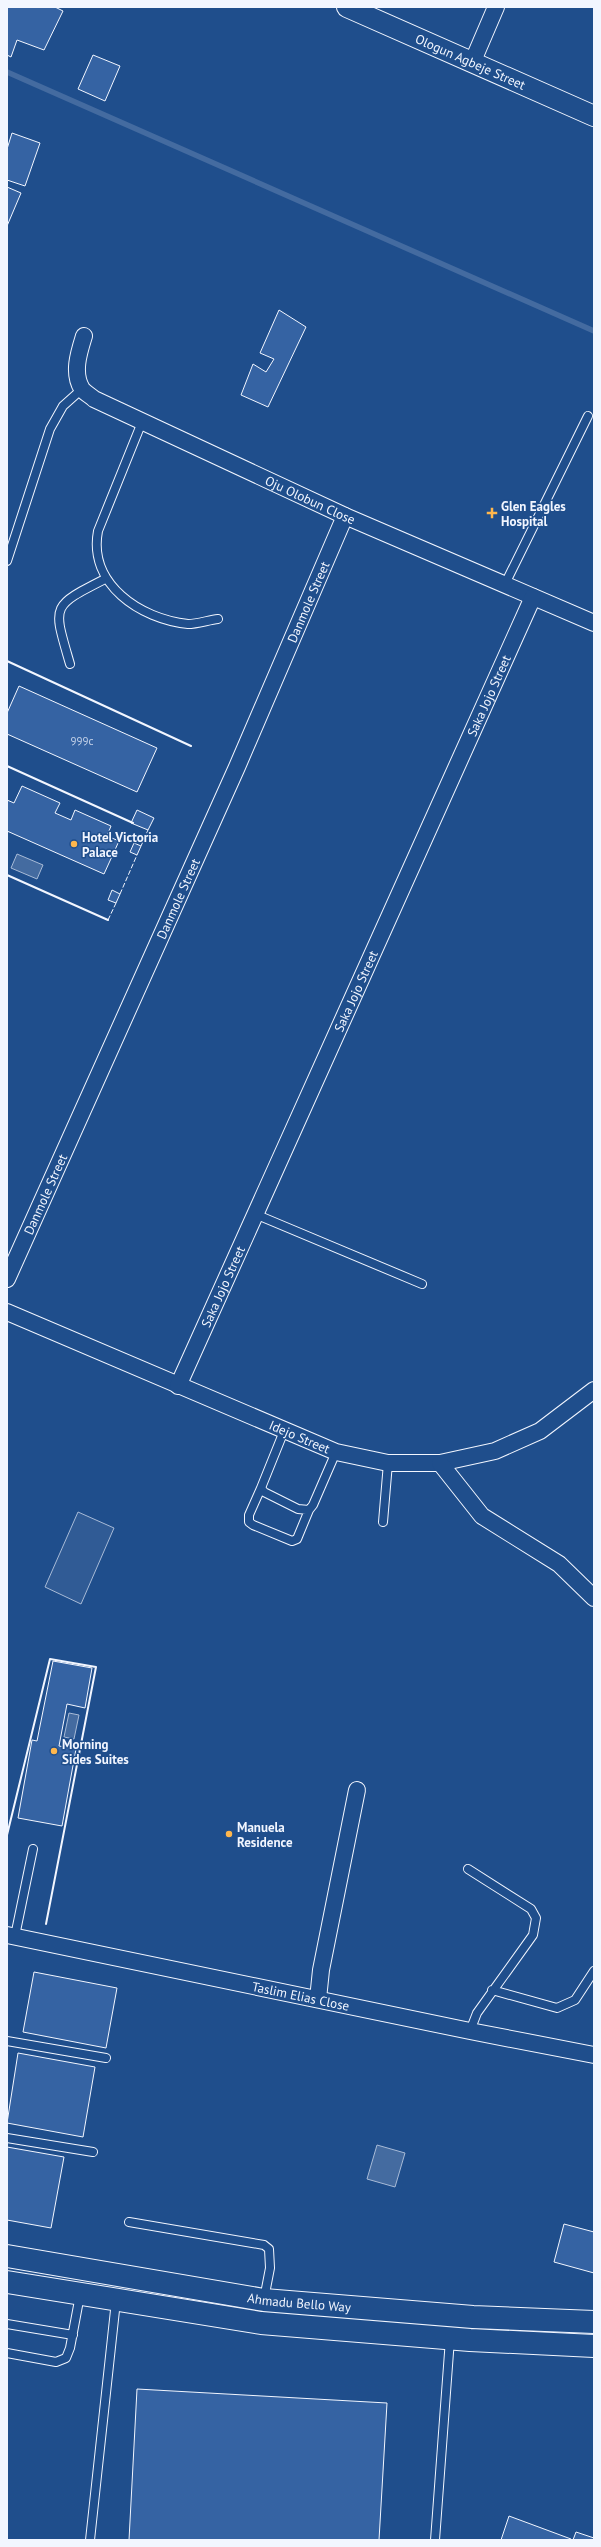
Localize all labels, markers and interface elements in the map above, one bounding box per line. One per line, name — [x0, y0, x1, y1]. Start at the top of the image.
street label: Ologun Agbeje Street — [413, 30, 529, 94]
street label: Oju Olobun Close — [262, 472, 358, 528]
place label: Glen Eagles Hospital — [501, 498, 566, 530]
marker: Glen Eagles Hospital — [486, 507, 498, 519]
street label: Danmole Street — [284, 558, 334, 645]
street label: Saka Jojo Street — [463, 652, 515, 739]
house number: 999c — [71, 734, 94, 748]
place label: Hotel Victoria Palace — [82, 829, 158, 861]
marker: Hotel Victoria Palace — [69, 839, 79, 849]
street label: Danmole Street — [153, 855, 204, 942]
street label: Saka Jojo Street — [330, 947, 382, 1035]
street label: Danmole Street — [20, 1151, 71, 1237]
street label: Saka Jojo Street — [197, 1243, 249, 1330]
street label: Idejo Street — [266, 1417, 333, 1458]
place label: Morning Sides Suites — [62, 1736, 129, 1768]
marker: Morning Sides Suites — [49, 1746, 59, 1756]
place label: Manuela Residence — [237, 1819, 293, 1851]
marker: Manuela Residence — [224, 1829, 234, 1839]
street label: Taslim Elias Close — [250, 1978, 351, 2015]
street label: Ahmadu Bello Way — [246, 2289, 352, 2316]

